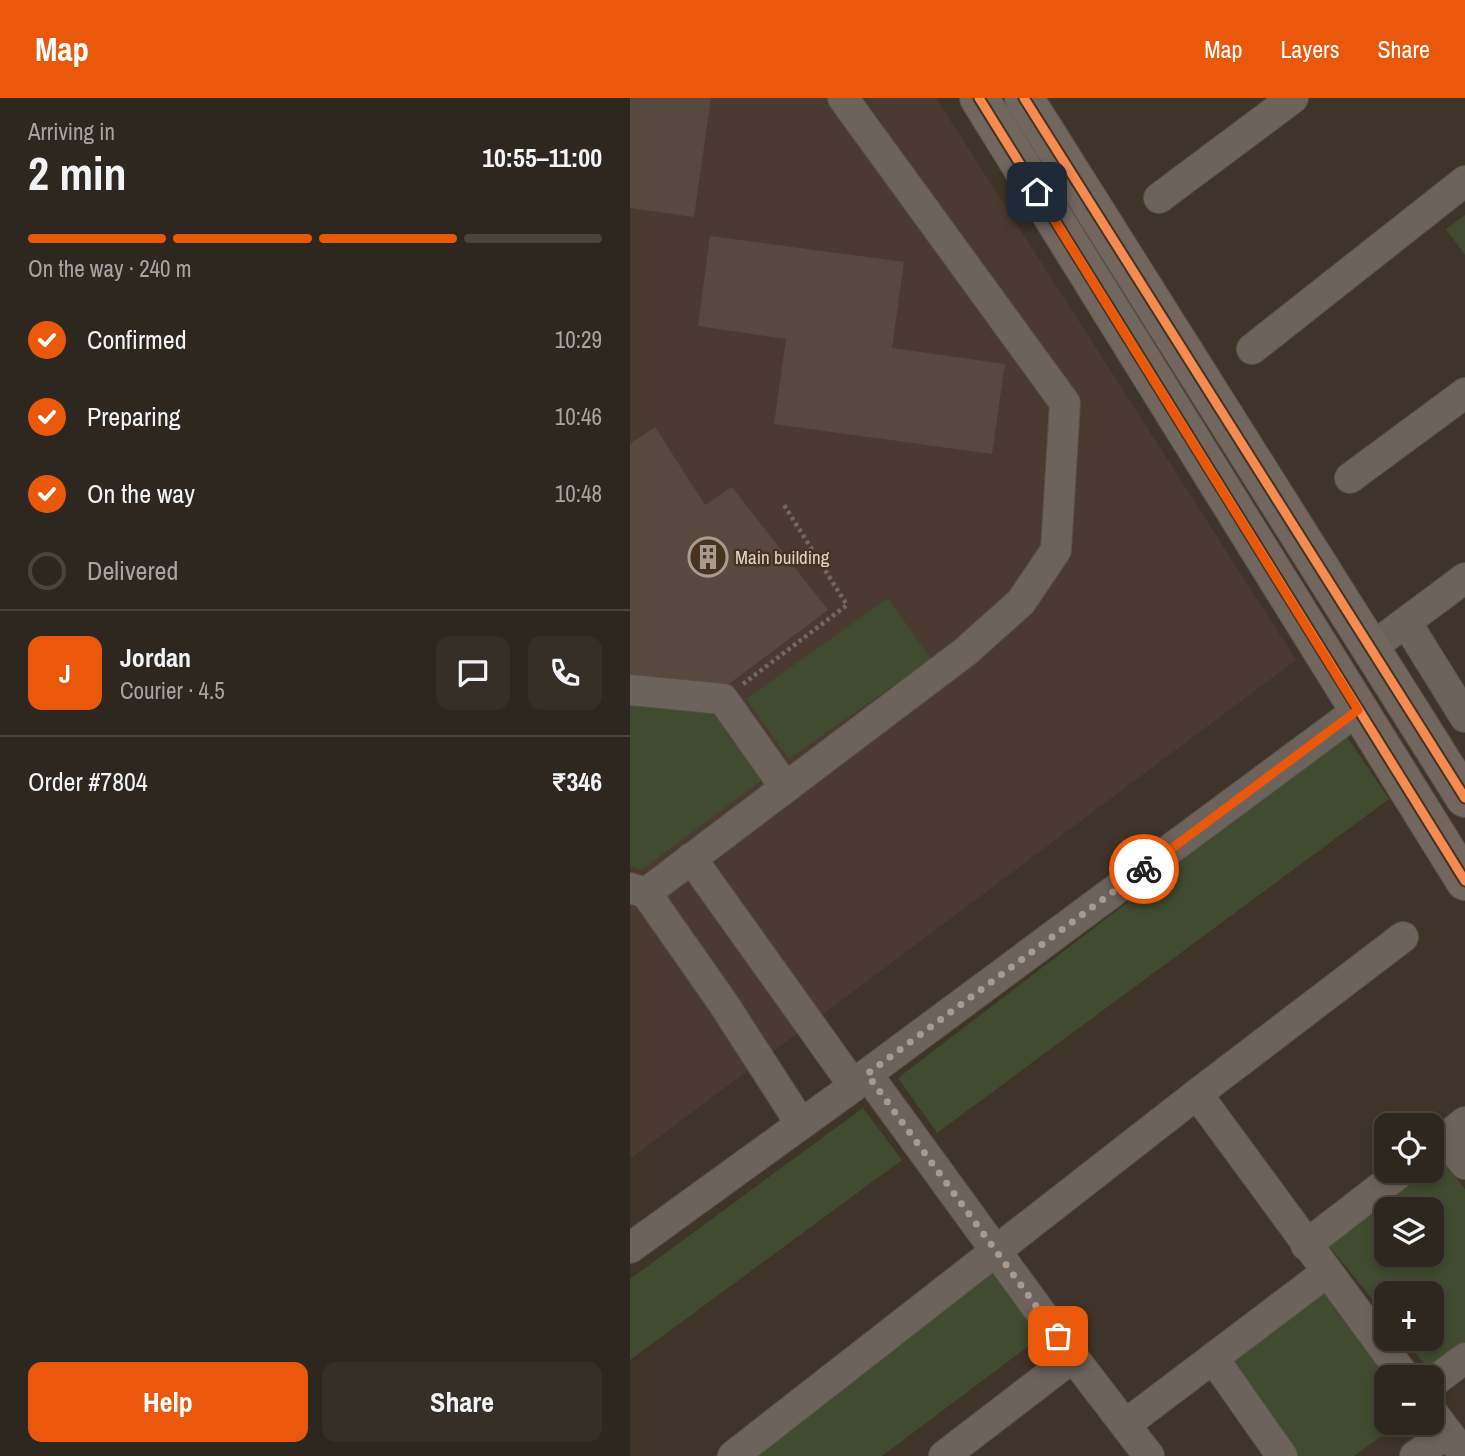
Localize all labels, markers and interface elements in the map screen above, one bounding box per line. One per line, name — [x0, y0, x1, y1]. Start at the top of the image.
text: Map — [35, 27, 89, 71]
text: Map — [1204, 33, 1242, 65]
text: Layers — [1280, 33, 1339, 65]
text: Share — [1377, 33, 1430, 65]
text: Arriving in — [28, 116, 115, 147]
text: 10:55–11:00 — [482, 140, 602, 175]
text: 2 min — [28, 142, 127, 204]
pin — [1007, 162, 1067, 222]
icon: home — [1018, 173, 1056, 211]
text: On the way · 240 m — [28, 253, 192, 284]
icon: check — [28, 321, 66, 359]
text: Confirmed — [87, 322, 187, 357]
text: 10:29 — [555, 324, 602, 355]
icon: check — [28, 398, 66, 436]
text: Preparing — [87, 399, 181, 434]
text: 10:46 — [555, 401, 602, 432]
icon: check — [28, 475, 66, 513]
text: On the way — [87, 476, 195, 511]
text: 10:48 — [555, 478, 602, 509]
building icon: Main building — [687, 536, 729, 578]
place label: Main building — [735, 544, 830, 570]
text: Delivered — [87, 553, 178, 588]
button: chat — [436, 636, 510, 710]
button: phone — [528, 636, 602, 710]
text: Jordan — [120, 640, 191, 675]
text: J — [59, 656, 71, 691]
text: Courier · 4.5 — [120, 675, 225, 706]
text: Order #7804 — [28, 764, 148, 799]
text: ₹346 — [551, 764, 602, 799]
courier — [1109, 834, 1179, 904]
icon: bike — [1125, 850, 1163, 888]
map controls — [1374, 1113, 1444, 1435]
button: locate — [1374, 1113, 1444, 1183]
button: layers — [1374, 1197, 1444, 1267]
button: + — [1374, 1281, 1444, 1351]
pin — [1028, 1306, 1088, 1366]
icon: bag — [1039, 1317, 1077, 1355]
button: Help — [28, 1362, 308, 1442]
button: Share — [322, 1362, 602, 1442]
button: − — [1374, 1365, 1444, 1435]

